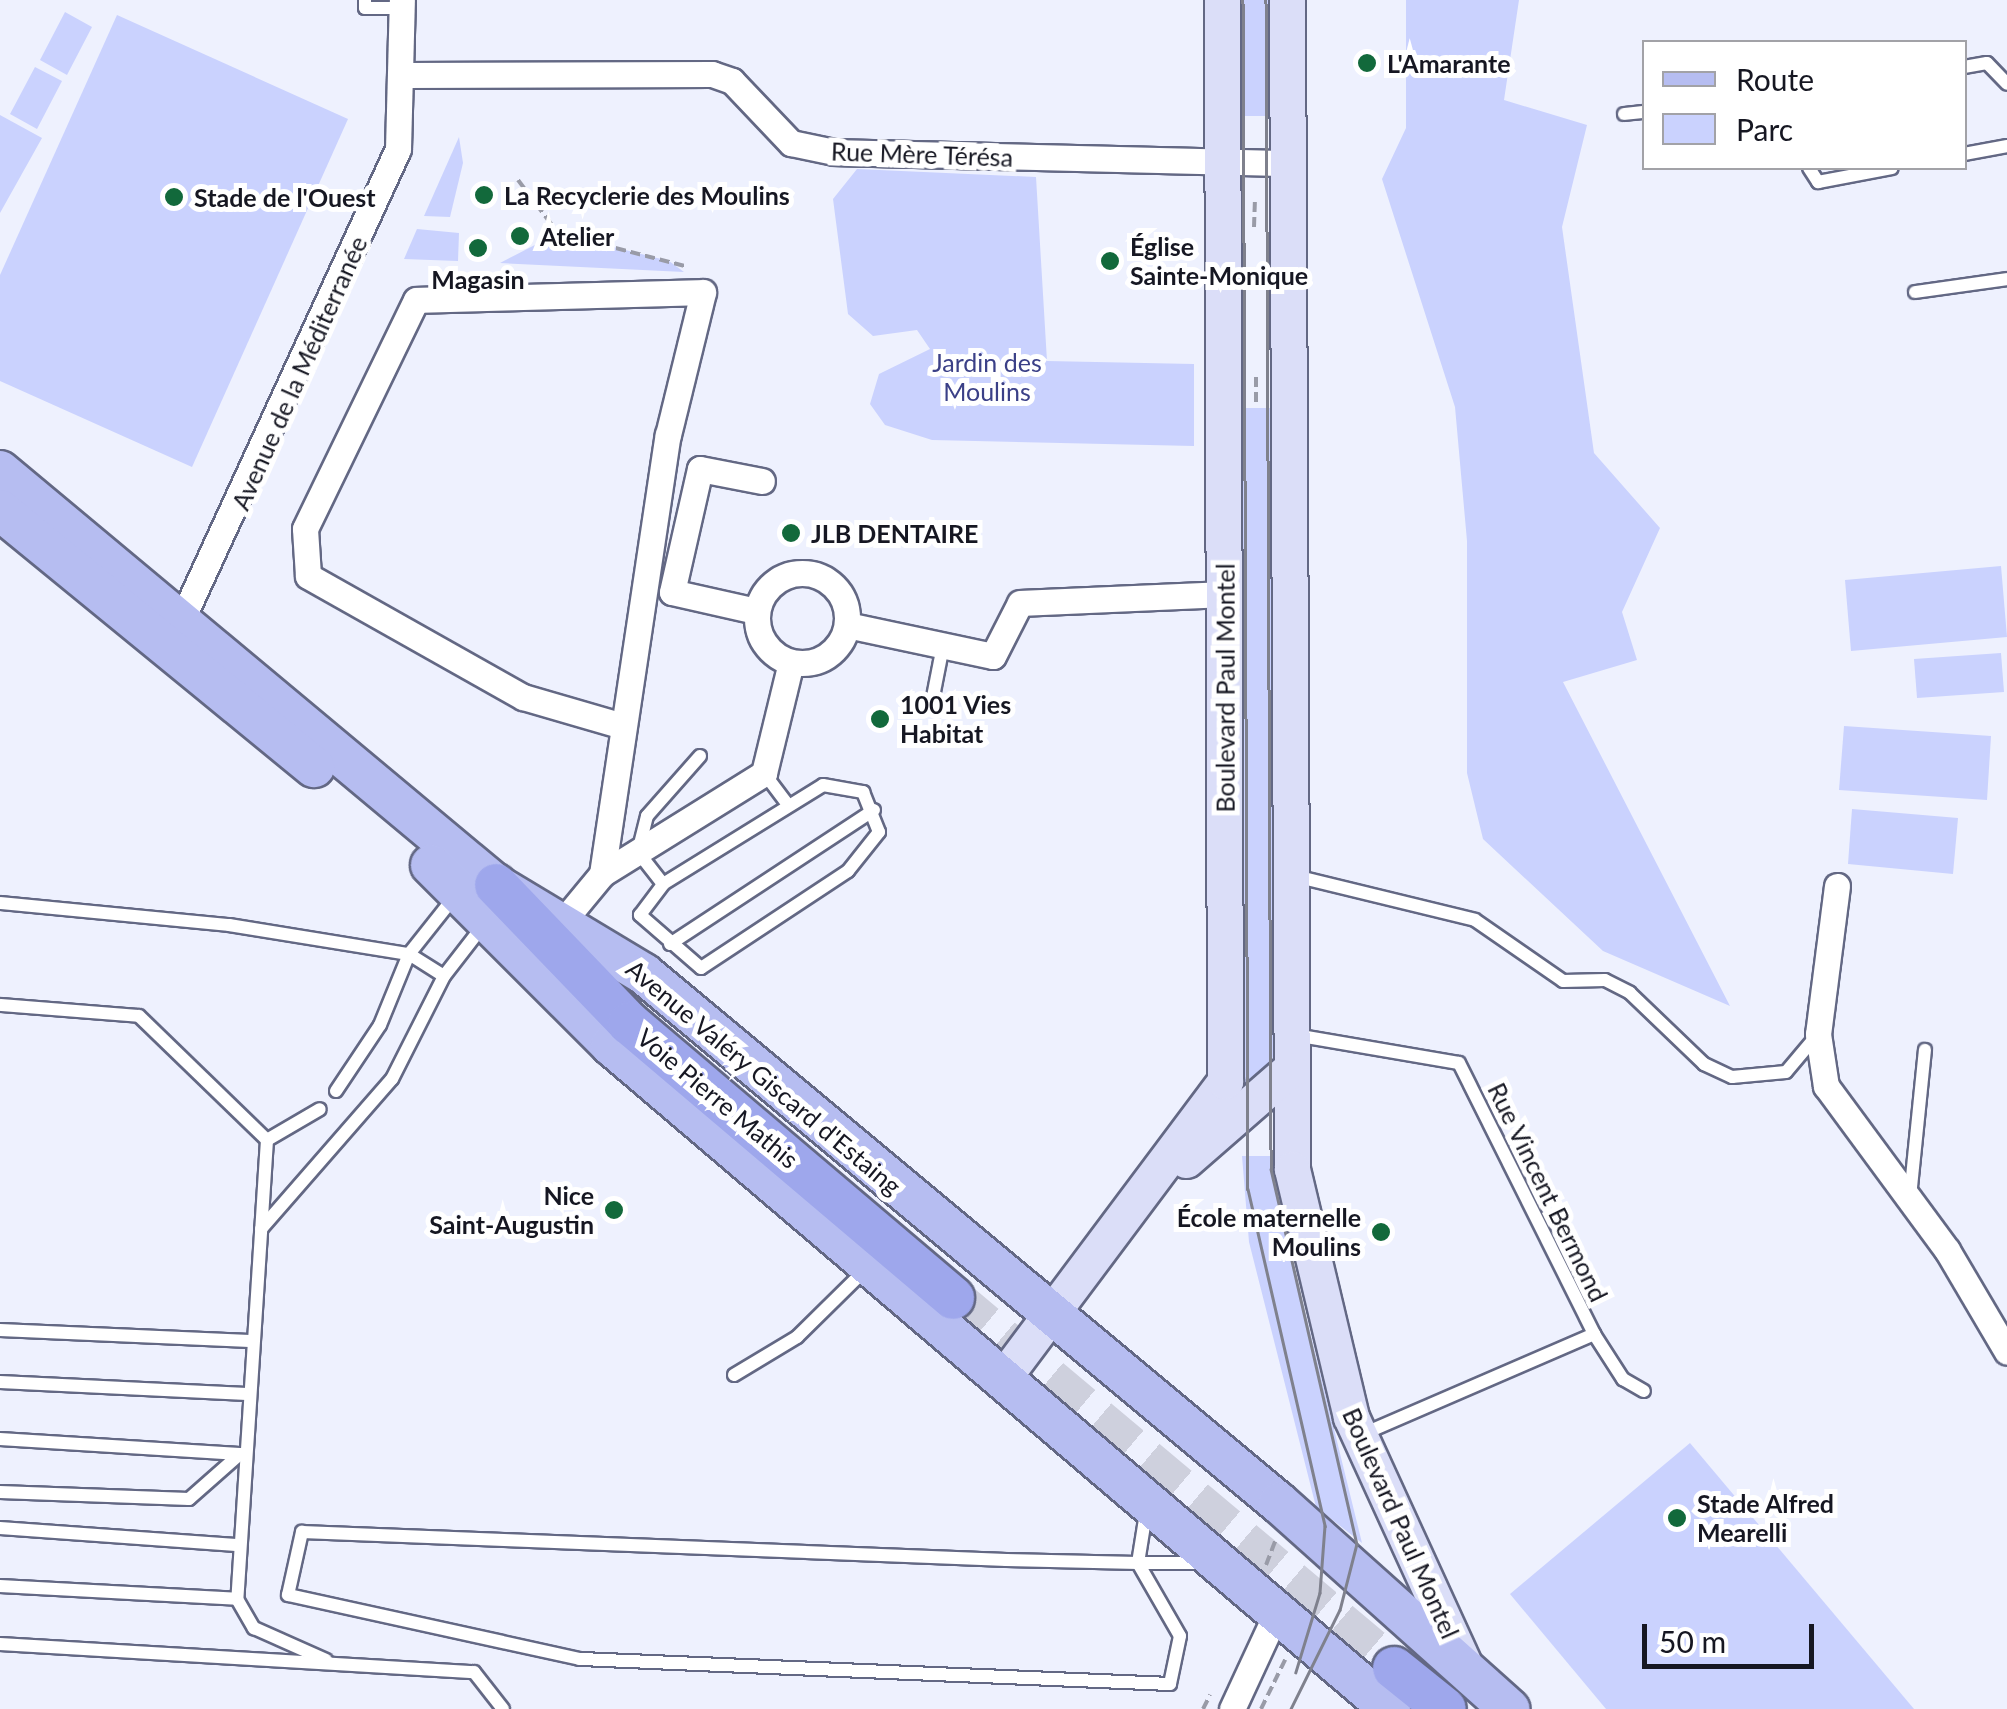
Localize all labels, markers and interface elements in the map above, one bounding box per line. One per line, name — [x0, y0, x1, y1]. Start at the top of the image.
legend — [1642, 40, 1967, 170]
place label: L'Amarante — [1387, 48, 1511, 78]
marker: L'Amarante — [1356, 52, 1378, 74]
text: Route — [1736, 61, 1814, 97]
text: Parc — [1736, 111, 1793, 147]
street label: Rue Mère Térésa — [830, 136, 1014, 172]
place label: La Recyclerie des Moulins — [504, 180, 790, 210]
place label: Stade de l'Ouest — [194, 182, 376, 212]
marker: La Recyclerie des Moulins — [473, 184, 495, 206]
marker: Stade de l'Ouest — [163, 186, 185, 208]
place label: Atelier — [540, 221, 614, 251]
marker: Atelier — [509, 225, 531, 247]
street label: Avenue de la Méditerranée — [225, 232, 373, 514]
place label: Église Sainte-Monique — [1130, 232, 1308, 291]
marker: Magasin — [467, 237, 489, 259]
marker: Église Sainte-Monique — [1099, 250, 1121, 272]
place label: Magasin — [431, 264, 525, 294]
park label: Jardin des Moulins — [932, 348, 1042, 407]
place label: JLB DENTAIRE — [811, 518, 978, 548]
marker: JLB DENTAIRE — [780, 522, 802, 544]
street label: Boulevard Paul Montel — [1210, 563, 1240, 813]
place label: 1001 Vies Habitat — [900, 690, 1012, 749]
marker: 1001 Vies Habitat — [869, 708, 891, 730]
street label: Avenue Valéry Giscard d'Estaing — [620, 953, 908, 1201]
street label: Voie Pierre Mathis — [631, 1022, 805, 1174]
street label: Rue Vincent Bermond — [1482, 1077, 1614, 1307]
place label: Nice Saint-Augustin — [429, 1181, 594, 1240]
marker: Nice Saint-Augustin — [603, 1199, 625, 1221]
place label: École maternelle Moulins — [1177, 1203, 1361, 1262]
marker: École maternelle Moulins — [1370, 1221, 1392, 1243]
street label: Boulevard Paul Montel — [1337, 1403, 1465, 1643]
place label: Stade Alfred Mearelli — [1697, 1489, 1835, 1548]
marker: Stade Alfred Mearelli — [1666, 1507, 1688, 1529]
scale bar — [1647, 1604, 1820, 1666]
text: 50 m — [1659, 1623, 1726, 1659]

